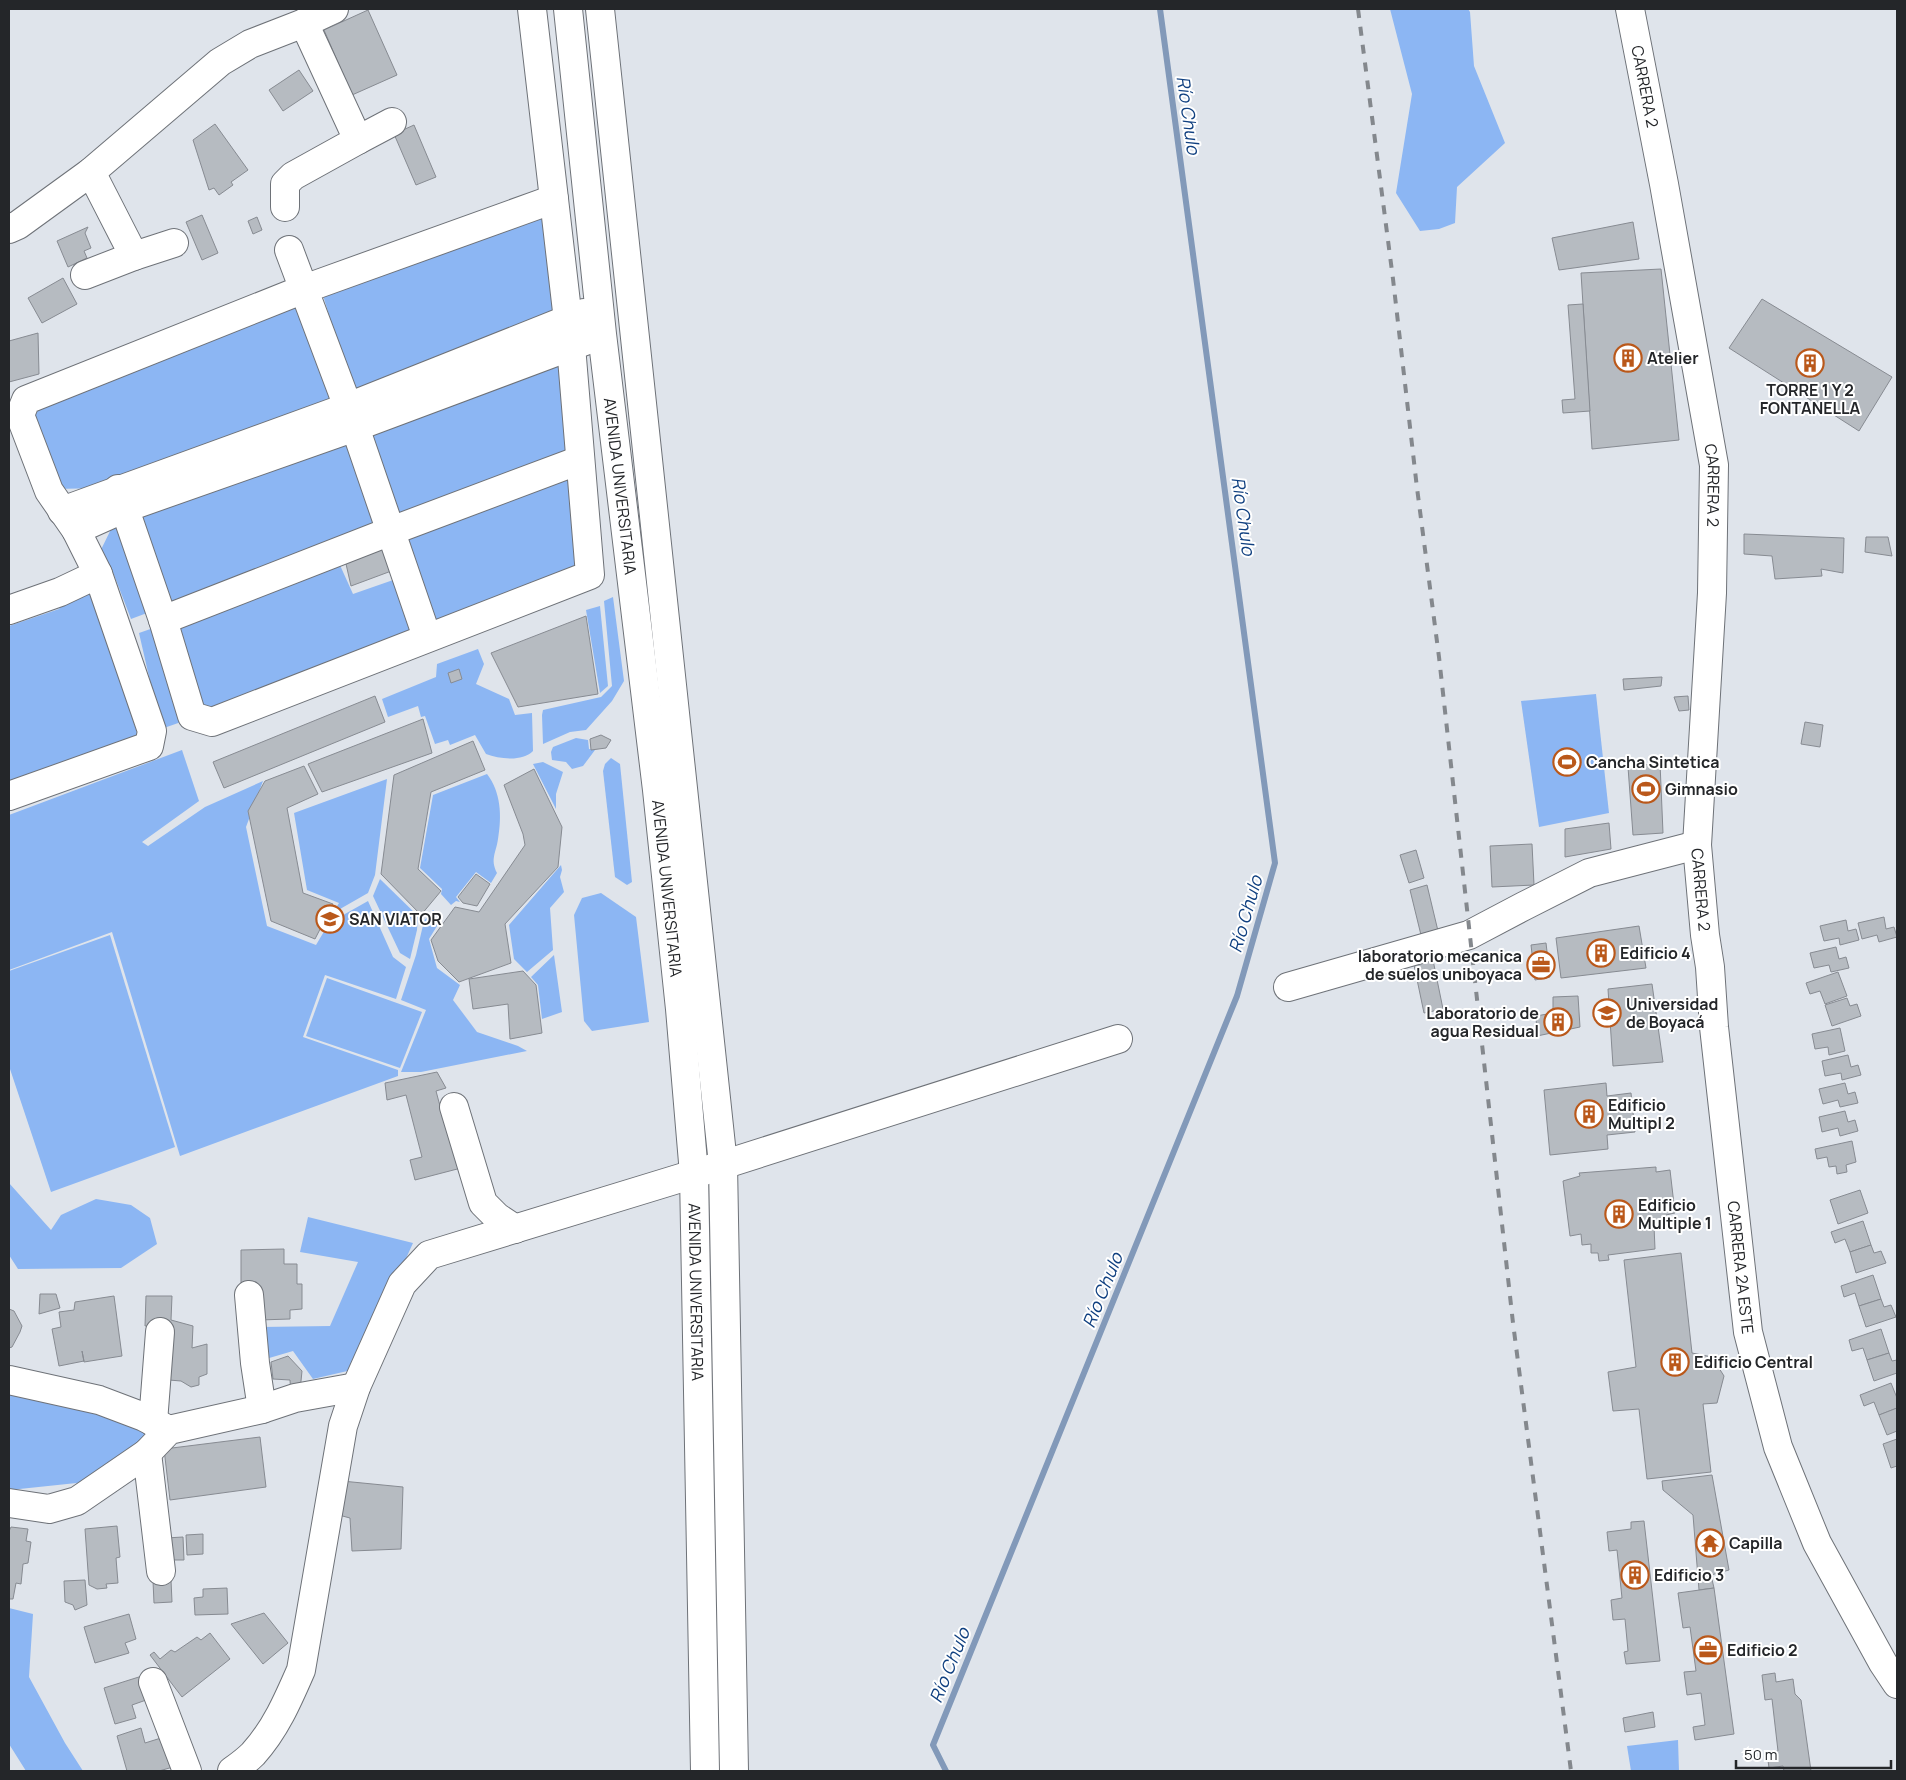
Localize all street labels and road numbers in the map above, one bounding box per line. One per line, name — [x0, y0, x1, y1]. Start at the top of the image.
street label: CARRERA 2 — [1626, 44, 1664, 129]
street label: AVENIDA UNIVERSITARIA — [599, 396, 642, 576]
street label: CARRERA 2 — [1699, 442, 1725, 527]
street label: AVENIDA UNIVERSITARIA — [647, 799, 688, 978]
street label: CARRERA 2 — [1686, 847, 1716, 932]
street label: CARRERA 2A ESTE — [1722, 1200, 1759, 1335]
street label: AVENIDA UNIVERSITARIA — [684, 1203, 709, 1381]

